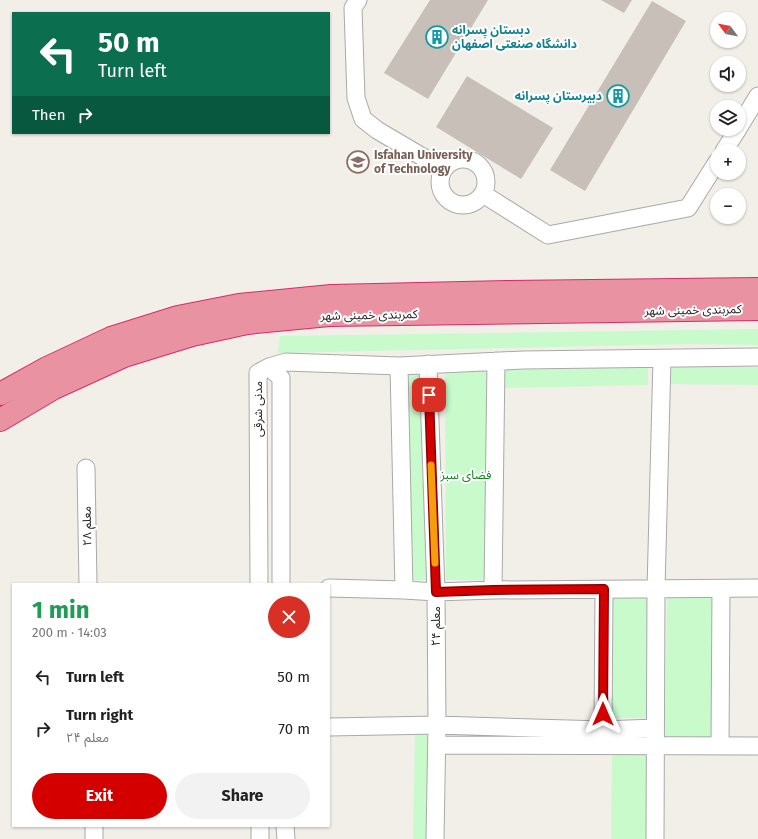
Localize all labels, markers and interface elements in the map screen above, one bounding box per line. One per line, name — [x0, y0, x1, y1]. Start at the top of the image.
north arrow — [710, 12, 746, 48]
map controls — [710, 12, 746, 224]
place label: دبستان پسرانه دانشگاه صنعتی اصفهان — [452, 23, 577, 51]
building icon: دبستان پسرانه دانشگاه صنعتی اصفهان — [424, 24, 450, 50]
text: 50 m — [98, 26, 160, 59]
icon: left — [32, 28, 84, 80]
button: sound — [710, 56, 746, 92]
text: Turn left — [98, 60, 167, 82]
building icon: دبیرستان پسرانه — [605, 83, 631, 109]
place label: دبیرستان پسرانه — [515, 89, 602, 105]
button: layers — [710, 100, 746, 136]
icon: right — [74, 104, 96, 126]
text: Then — [32, 106, 66, 124]
button: + — [710, 144, 746, 180]
place label: Isfahan University of Technology — [374, 148, 473, 176]
school or university icon: Isfahan University of Technology — [345, 149, 371, 175]
button: − — [710, 188, 746, 224]
street label: کمربندی خمینی شهر — [643, 302, 743, 318]
street label: کمربندی خمینی شهر — [319, 307, 419, 323]
pin — [412, 378, 446, 412]
street label: مدنی شرقی — [251, 381, 265, 437]
icon: arrive — [418, 384, 440, 406]
park label: فضای سبز — [440, 468, 491, 482]
street label: معلم ۲۸ — [80, 506, 96, 546]
text: 1 min — [32, 596, 90, 624]
button: close — [268, 596, 310, 638]
street label: معلم ۲۴ — [429, 606, 445, 646]
text: 200 m · 14:03 — [32, 625, 107, 640]
icon: left — [32, 666, 54, 688]
text: Turn left — [66, 668, 124, 686]
text: 50 m — [277, 668, 310, 686]
position arrow — [582, 693, 624, 735]
text: Turn right — [66, 706, 133, 724]
icon: right — [32, 718, 54, 740]
text: 70 m — [278, 720, 310, 738]
text: معلم ۲۴ — [66, 730, 109, 745]
button: Exit — [32, 773, 167, 819]
button: Share — [175, 773, 310, 819]

